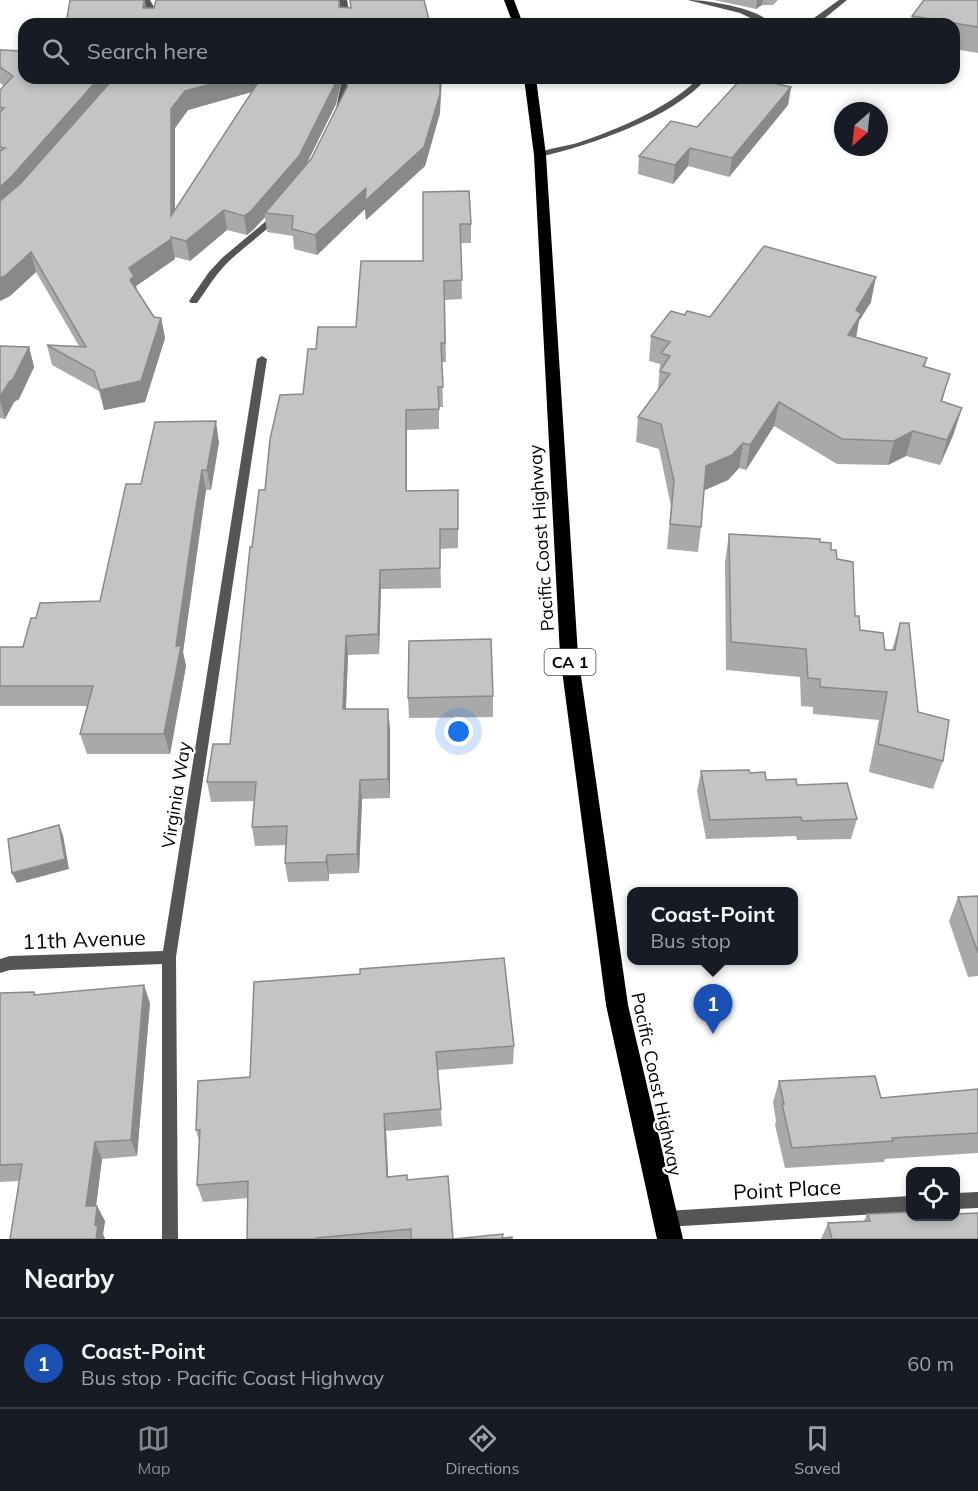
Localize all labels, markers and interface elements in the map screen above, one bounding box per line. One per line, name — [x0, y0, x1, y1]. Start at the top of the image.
search box — [18, 18, 960, 84]
icon: search — [39, 35, 72, 68]
text: Search here — [87, 37, 208, 65]
north arrow — [834, 102, 888, 156]
street label: Pacific Coast Highway — [523, 444, 559, 632]
road number: CA 1 — [544, 649, 596, 675]
your location — [444, 717, 473, 746]
street label: Virginia Way — [156, 739, 196, 850]
popup — [627, 887, 798, 965]
text: Coast-Point — [650, 900, 775, 928]
street label: 11th Avenue — [22, 924, 146, 954]
text: Bus stop — [650, 928, 731, 953]
pin: 1 — [694, 984, 732, 1034]
street label: Pacific Coast Highway — [626, 990, 688, 1178]
map controls — [906, 1167, 960, 1221]
button: locate — [906, 1167, 960, 1221]
street label: Point Place — [732, 1173, 842, 1205]
text: Nearby — [24, 1262, 114, 1295]
text: Coast-Point — [81, 1337, 205, 1365]
text: 1 — [38, 1351, 50, 1376]
text: 60 m — [907, 1351, 954, 1376]
text: Bus stop · Pacific Coast Highway — [81, 1365, 384, 1390]
tab: Map — [137, 1422, 170, 1478]
tab: Directions — [445, 1422, 519, 1478]
tab: Saved — [794, 1422, 841, 1478]

